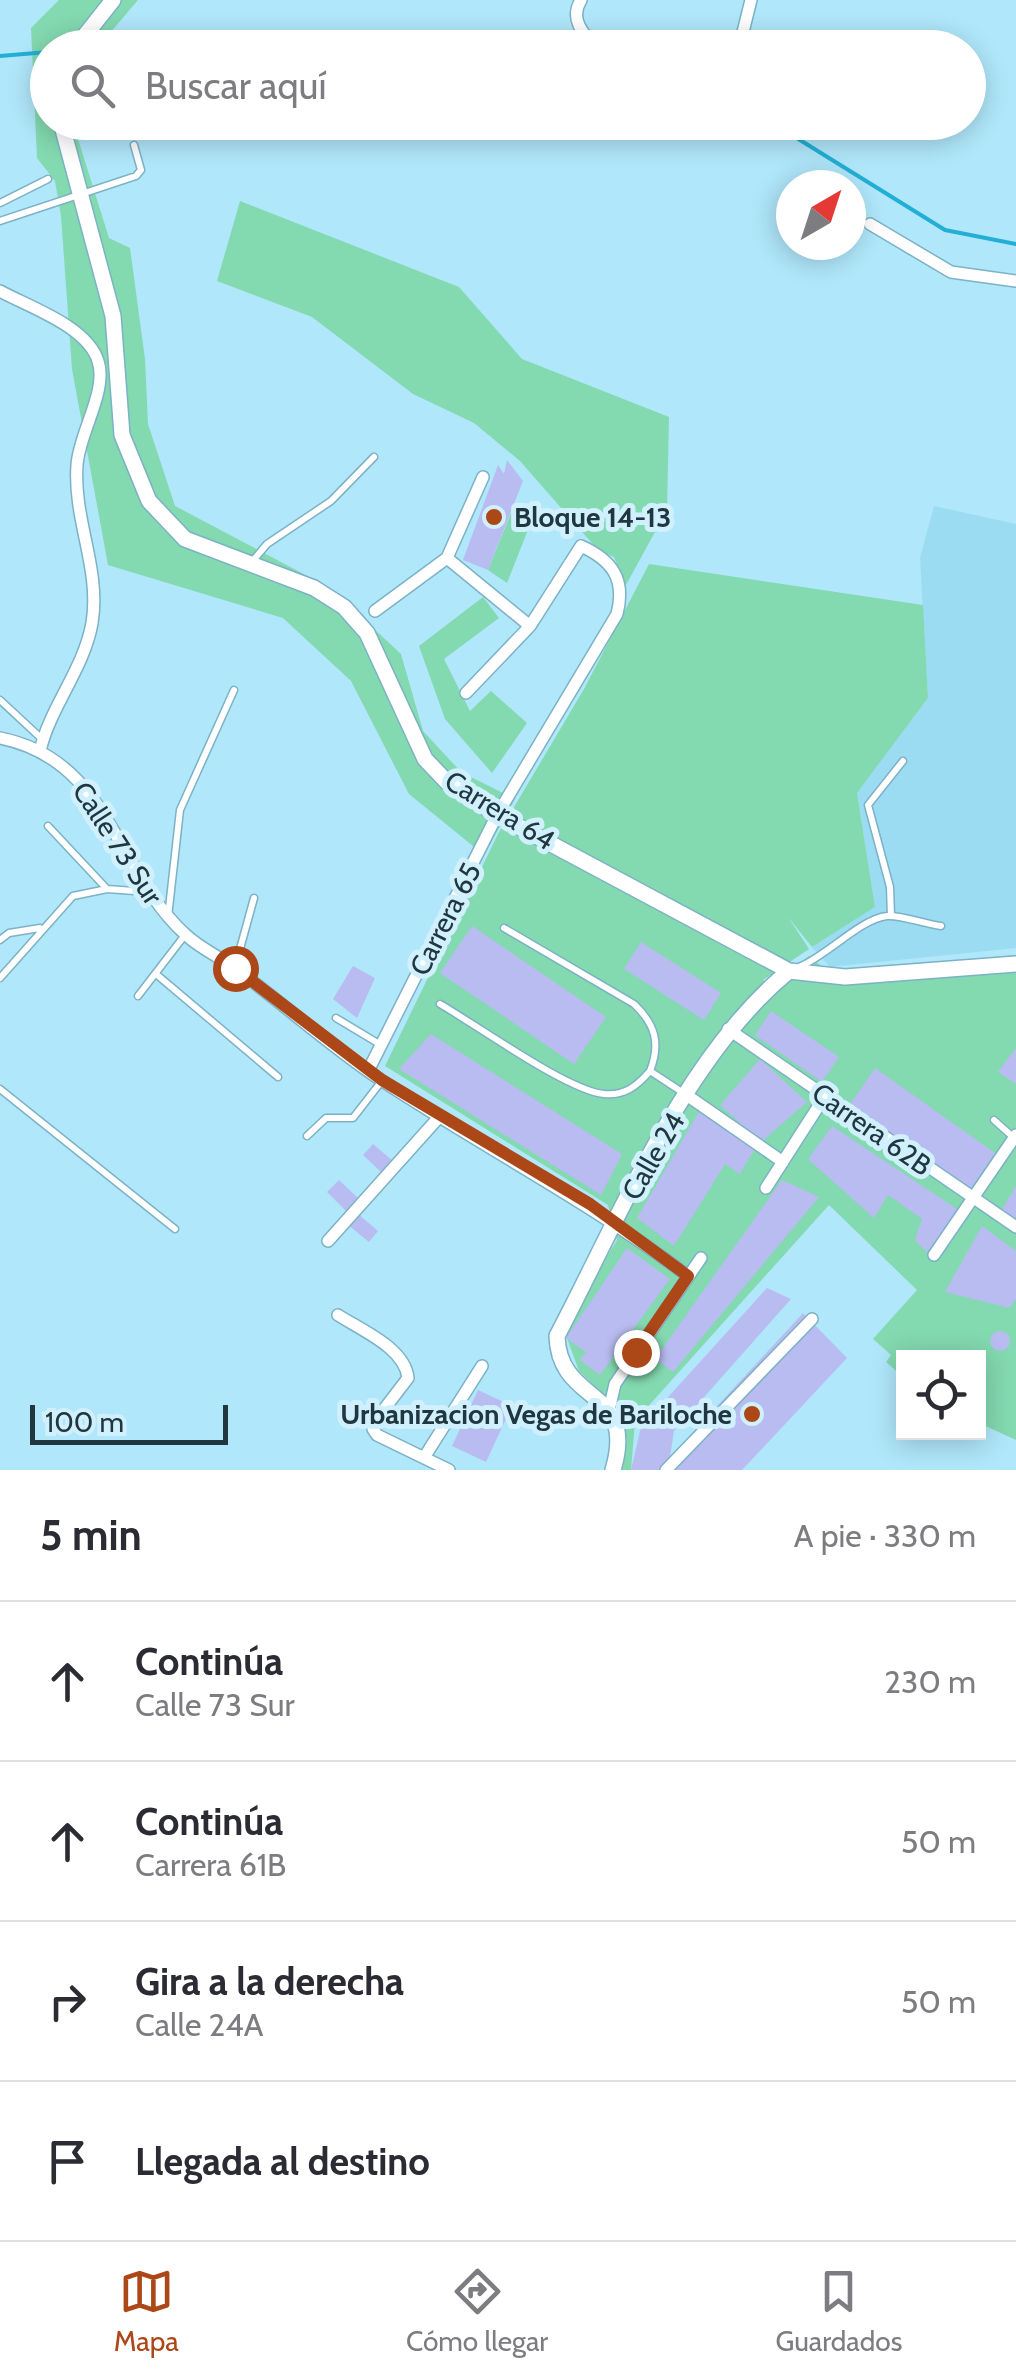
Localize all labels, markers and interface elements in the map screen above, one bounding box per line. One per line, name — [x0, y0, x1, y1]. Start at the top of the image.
search box — [30, 30, 986, 140]
icon: search — [65, 58, 120, 113]
text: Buscar aquí — [145, 62, 327, 109]
north arrow — [776, 170, 866, 260]
place label: Bloque 14-13 — [514, 500, 671, 534]
marker: Bloque 14-13 — [483, 506, 505, 528]
street label: Carrera 64 — [439, 763, 561, 857]
street label: Calle 73 Sur — [66, 775, 170, 911]
street label: Carrera 65 — [402, 857, 488, 981]
route start — [213, 946, 259, 992]
street label: Carrera 62B — [806, 1075, 938, 1183]
street label: Calle 24 — [614, 1106, 692, 1206]
route end — [614, 1330, 660, 1376]
map controls — [896, 1350, 986, 1440]
button: locate — [896, 1350, 986, 1440]
place label: Urbanizacion Vegas de Bariloche — [340, 1397, 732, 1431]
scale bar — [30, 1400, 228, 1444]
marker: Urbanizacion Vegas de Bariloche — [741, 1403, 763, 1425]
text: 100 m — [45, 1405, 124, 1439]
text: 5 min — [40, 1509, 142, 1561]
text: A pie · 330 m — [794, 1516, 976, 1555]
text: Continúa — [135, 1638, 283, 1685]
icon: ahead — [40, 1654, 95, 1709]
text: 230 m — [884, 1662, 976, 1701]
text: Calle 73 Sur — [135, 1685, 295, 1724]
text: Continúa — [135, 1798, 283, 1845]
icon: ahead — [40, 1814, 95, 1869]
text: 50 m — [901, 1822, 976, 1861]
text: Carrera 61B — [135, 1845, 286, 1884]
text: Gira a la derecha — [135, 1958, 404, 2005]
icon: right — [40, 1974, 95, 2029]
text: 50 m — [901, 1982, 976, 2021]
text: Calle 24A — [135, 2005, 264, 2044]
icon: arrive — [40, 2134, 95, 2189]
text: Llegada al destino — [135, 2138, 430, 2185]
tab: Mapa — [114, 2264, 179, 2358]
tab: Cómo llegar — [406, 2264, 548, 2358]
tab: Guardados — [776, 2264, 902, 2358]

